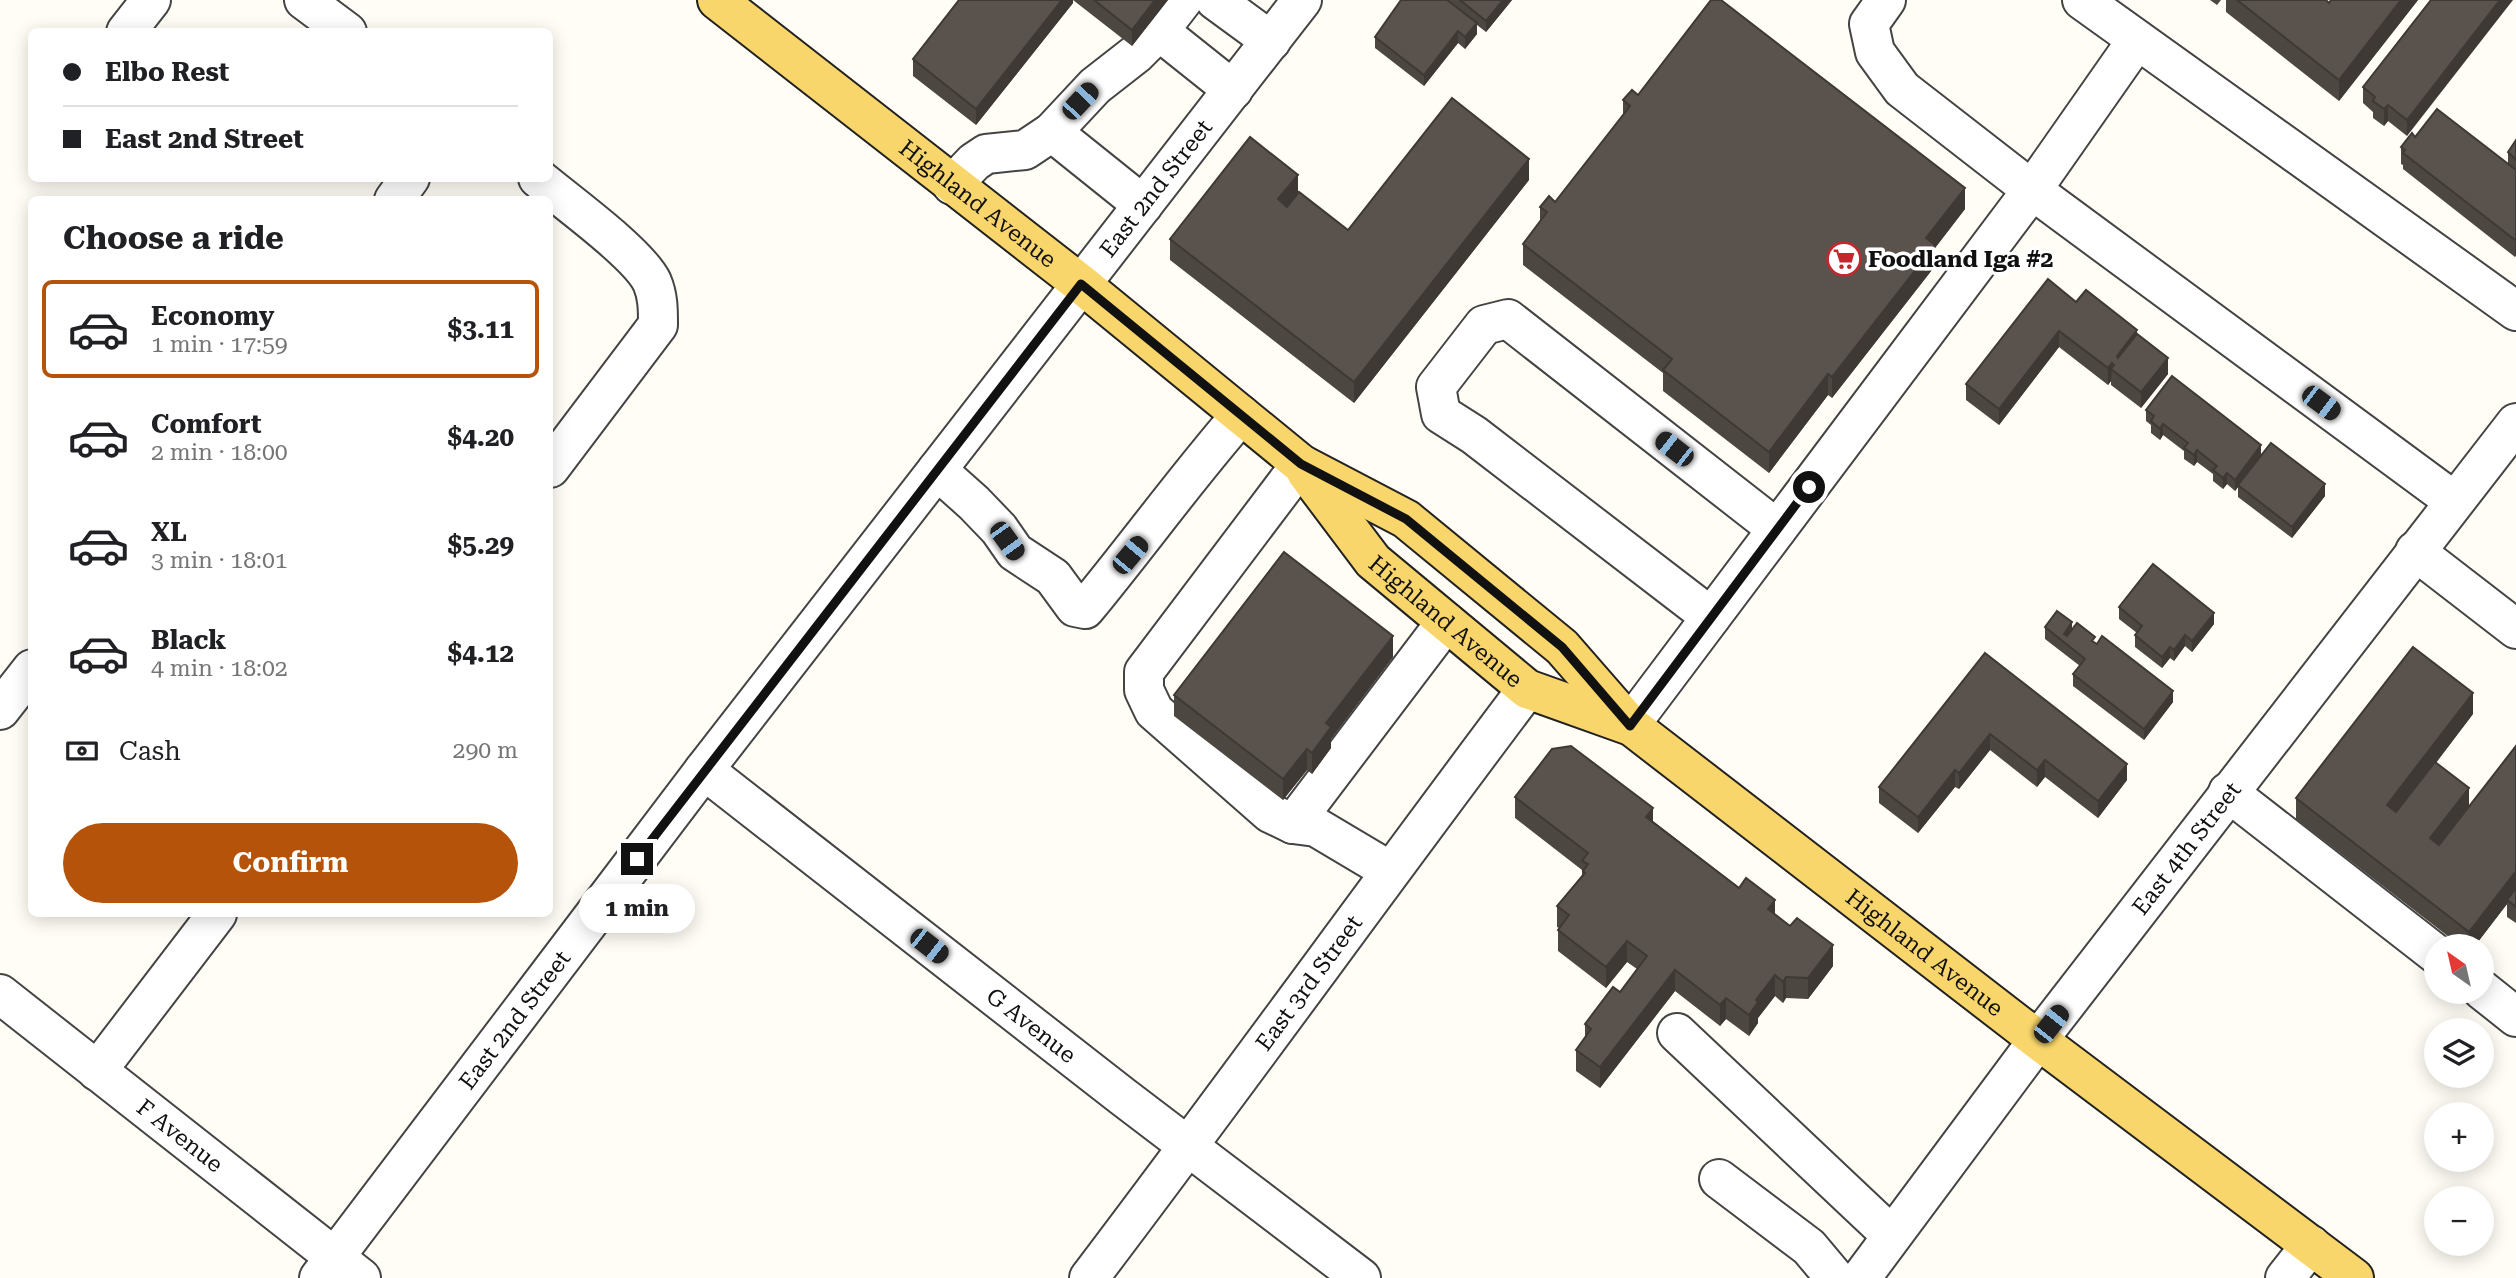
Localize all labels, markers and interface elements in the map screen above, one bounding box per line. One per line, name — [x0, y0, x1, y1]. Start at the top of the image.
text: Elbo Rest — [105, 57, 229, 87]
car — [1058, 78, 1103, 124]
street label: East 2nd Street — [1094, 114, 1218, 262]
text: East 2nd Street — [105, 124, 304, 154]
street label: Highland Avenue — [894, 134, 1062, 273]
text: Choose a ride — [63, 219, 284, 257]
supermarket icon: Foodland Iga #2 — [1825, 240, 1863, 278]
place label: Foodland Iga #2 — [1868, 246, 2053, 273]
icon: car — [67, 298, 130, 361]
text: Economy — [151, 301, 274, 331]
text: $3.11 — [448, 314, 514, 344]
text: 1 min · 17:59 — [151, 331, 288, 358]
car — [2298, 382, 2345, 424]
icon: car — [67, 406, 130, 469]
text: Comfort — [151, 409, 261, 439]
text: $4.20 — [448, 422, 514, 452]
car — [1651, 428, 1698, 470]
text: 2 min · 18:00 — [151, 439, 288, 466]
route start — [1793, 471, 1825, 503]
icon: car — [67, 514, 130, 577]
text: XL — [151, 517, 187, 547]
car — [987, 518, 1028, 564]
text: $5.29 — [448, 530, 514, 560]
car — [1109, 532, 1152, 578]
text: 3 min · 18:01 — [151, 547, 288, 574]
street label: Highland Avenue — [1363, 550, 1528, 693]
icon: car — [67, 622, 130, 685]
text: Black — [151, 625, 226, 655]
text: $4.12 — [448, 638, 514, 668]
text: 4 min · 18:02 — [151, 655, 288, 682]
icon: cash — [63, 732, 101, 770]
text: Cash — [119, 736, 181, 766]
text: 290 m — [453, 737, 518, 764]
street label: East 4th Street — [2127, 776, 2247, 920]
button: Confirm — [63, 823, 518, 903]
route end — [621, 843, 653, 875]
street label: Highland Avenue — [1841, 883, 2009, 1022]
callout: 1 min — [579, 884, 695, 932]
text: 1 min — [605, 895, 669, 922]
street label: East 3rd Street — [1250, 910, 1368, 1056]
car — [906, 925, 953, 967]
north arrow — [2424, 934, 2494, 1004]
map controls — [2424, 934, 2494, 1256]
street label: East 2nd Street — [453, 945, 576, 1094]
street label: G Avenue — [981, 982, 1081, 1068]
car — [2030, 1001, 2073, 1047]
button: layers — [2424, 1018, 2494, 1088]
street label: F Avenue — [131, 1093, 228, 1178]
button: + — [2424, 1102, 2494, 1172]
button: − — [2424, 1186, 2494, 1256]

